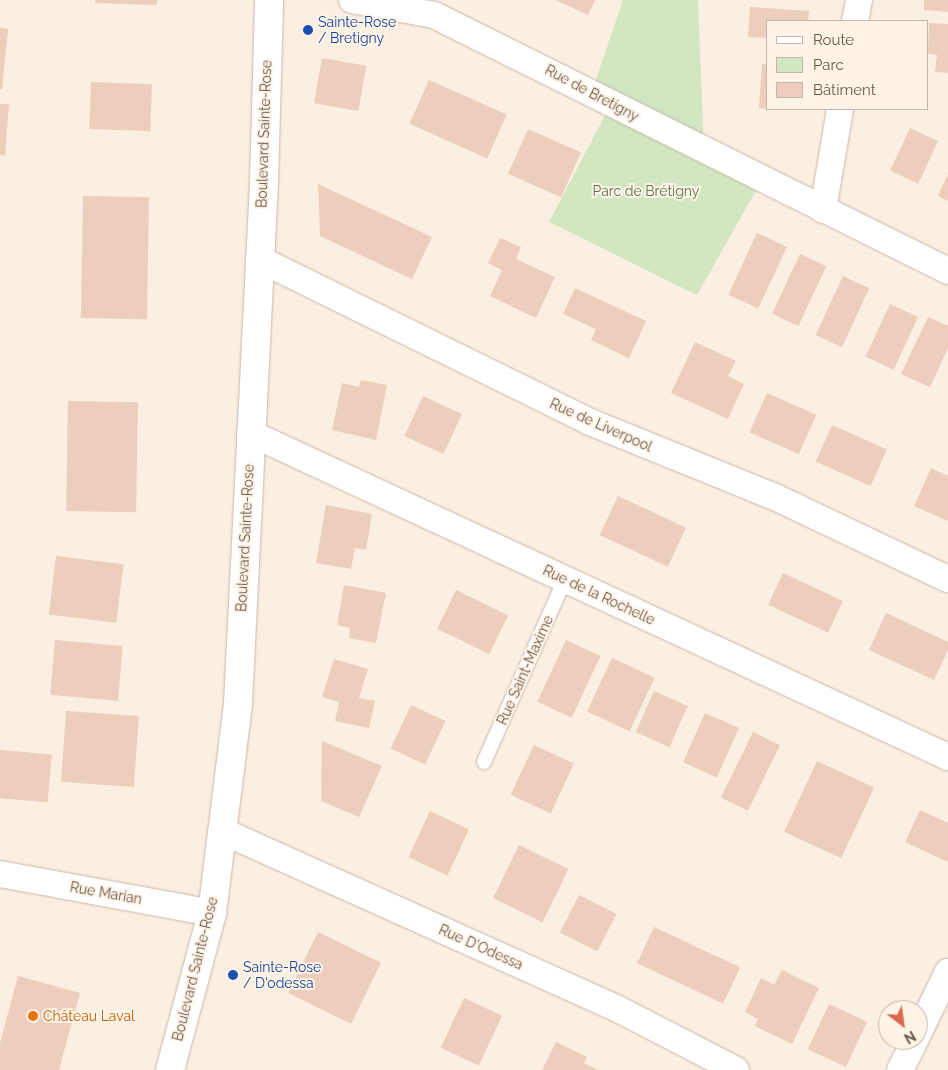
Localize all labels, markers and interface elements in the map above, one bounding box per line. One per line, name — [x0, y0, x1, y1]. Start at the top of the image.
place label: Sainte-Rose / Bretigny — [318, 14, 396, 46]
legend — [766, 20, 928, 110]
marker: Sainte-Rose / Bretigny — [302, 24, 314, 36]
text: Route — [813, 31, 854, 49]
text: Parc — [813, 56, 844, 74]
street label: Boulevard Sainte-Rose — [253, 60, 275, 208]
street label: Rue de Bretigny — [542, 61, 642, 125]
text: Bâtiment — [813, 81, 876, 99]
park label: Parc de Brétigny — [593, 183, 699, 199]
street label: Rue de Liverpool — [547, 395, 655, 455]
street label: Boulevard Sainte-Rose — [233, 464, 257, 612]
street label: Rue de la Rochelle — [540, 562, 658, 628]
street label: Rue Saint-Maxime — [493, 613, 557, 727]
street label: Rue Marian — [69, 878, 143, 908]
street label: Boulevard Sainte-Rose — [169, 895, 221, 1043]
street label: Rue D'Odessa — [436, 921, 526, 973]
place label: Sainte-Rose / D'odessa — [243, 959, 321, 992]
marker: Sainte-Rose / D'odessa — [227, 969, 239, 981]
north arrow — [878, 1000, 928, 1050]
place label: Château Laval — [43, 1008, 135, 1024]
marker: Château Laval — [27, 1010, 39, 1022]
text: N — [901, 1028, 919, 1047]

